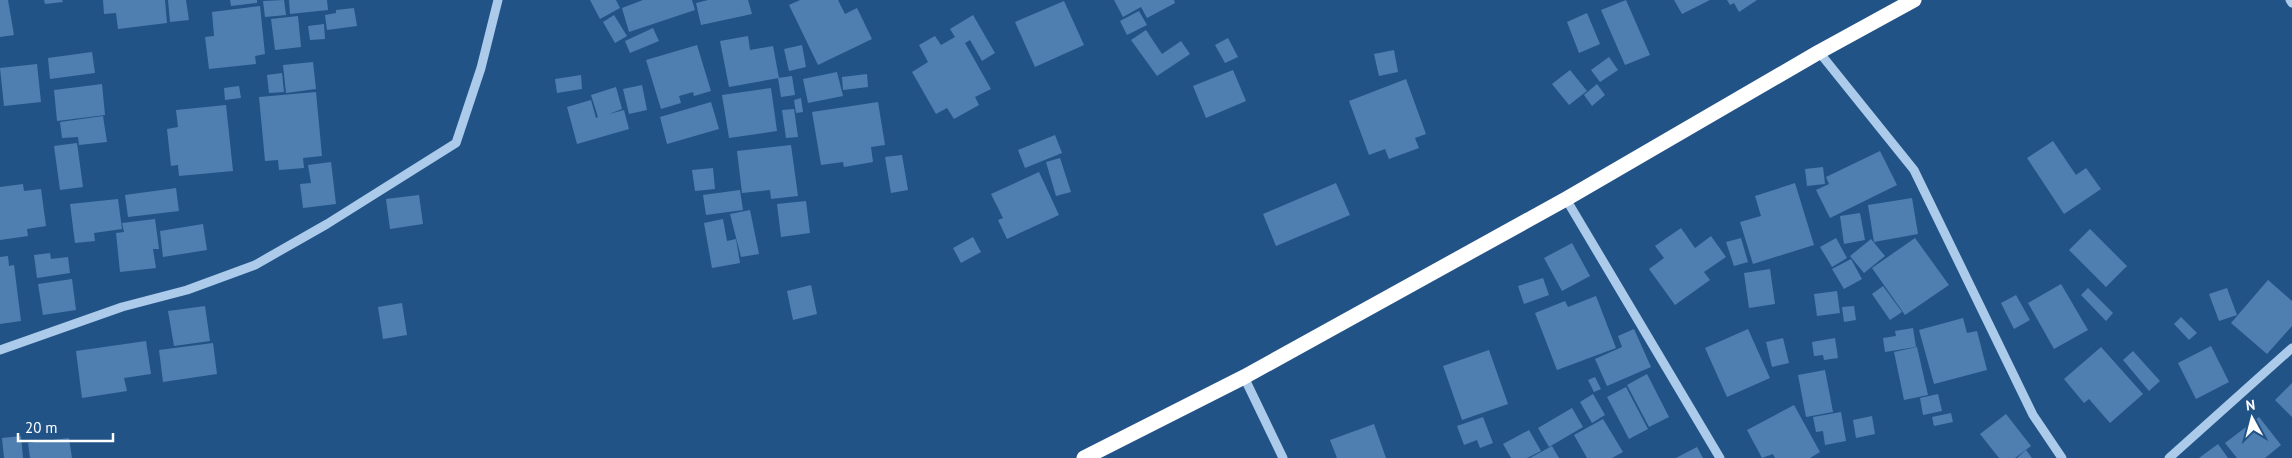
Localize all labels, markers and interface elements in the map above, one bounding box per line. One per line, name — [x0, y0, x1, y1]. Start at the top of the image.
north arrow — [2227, 393, 2277, 443]
text: N — [2245, 396, 2256, 415]
scale bar — [18, 410, 112, 442]
text: 20 m — [25, 418, 58, 437]

